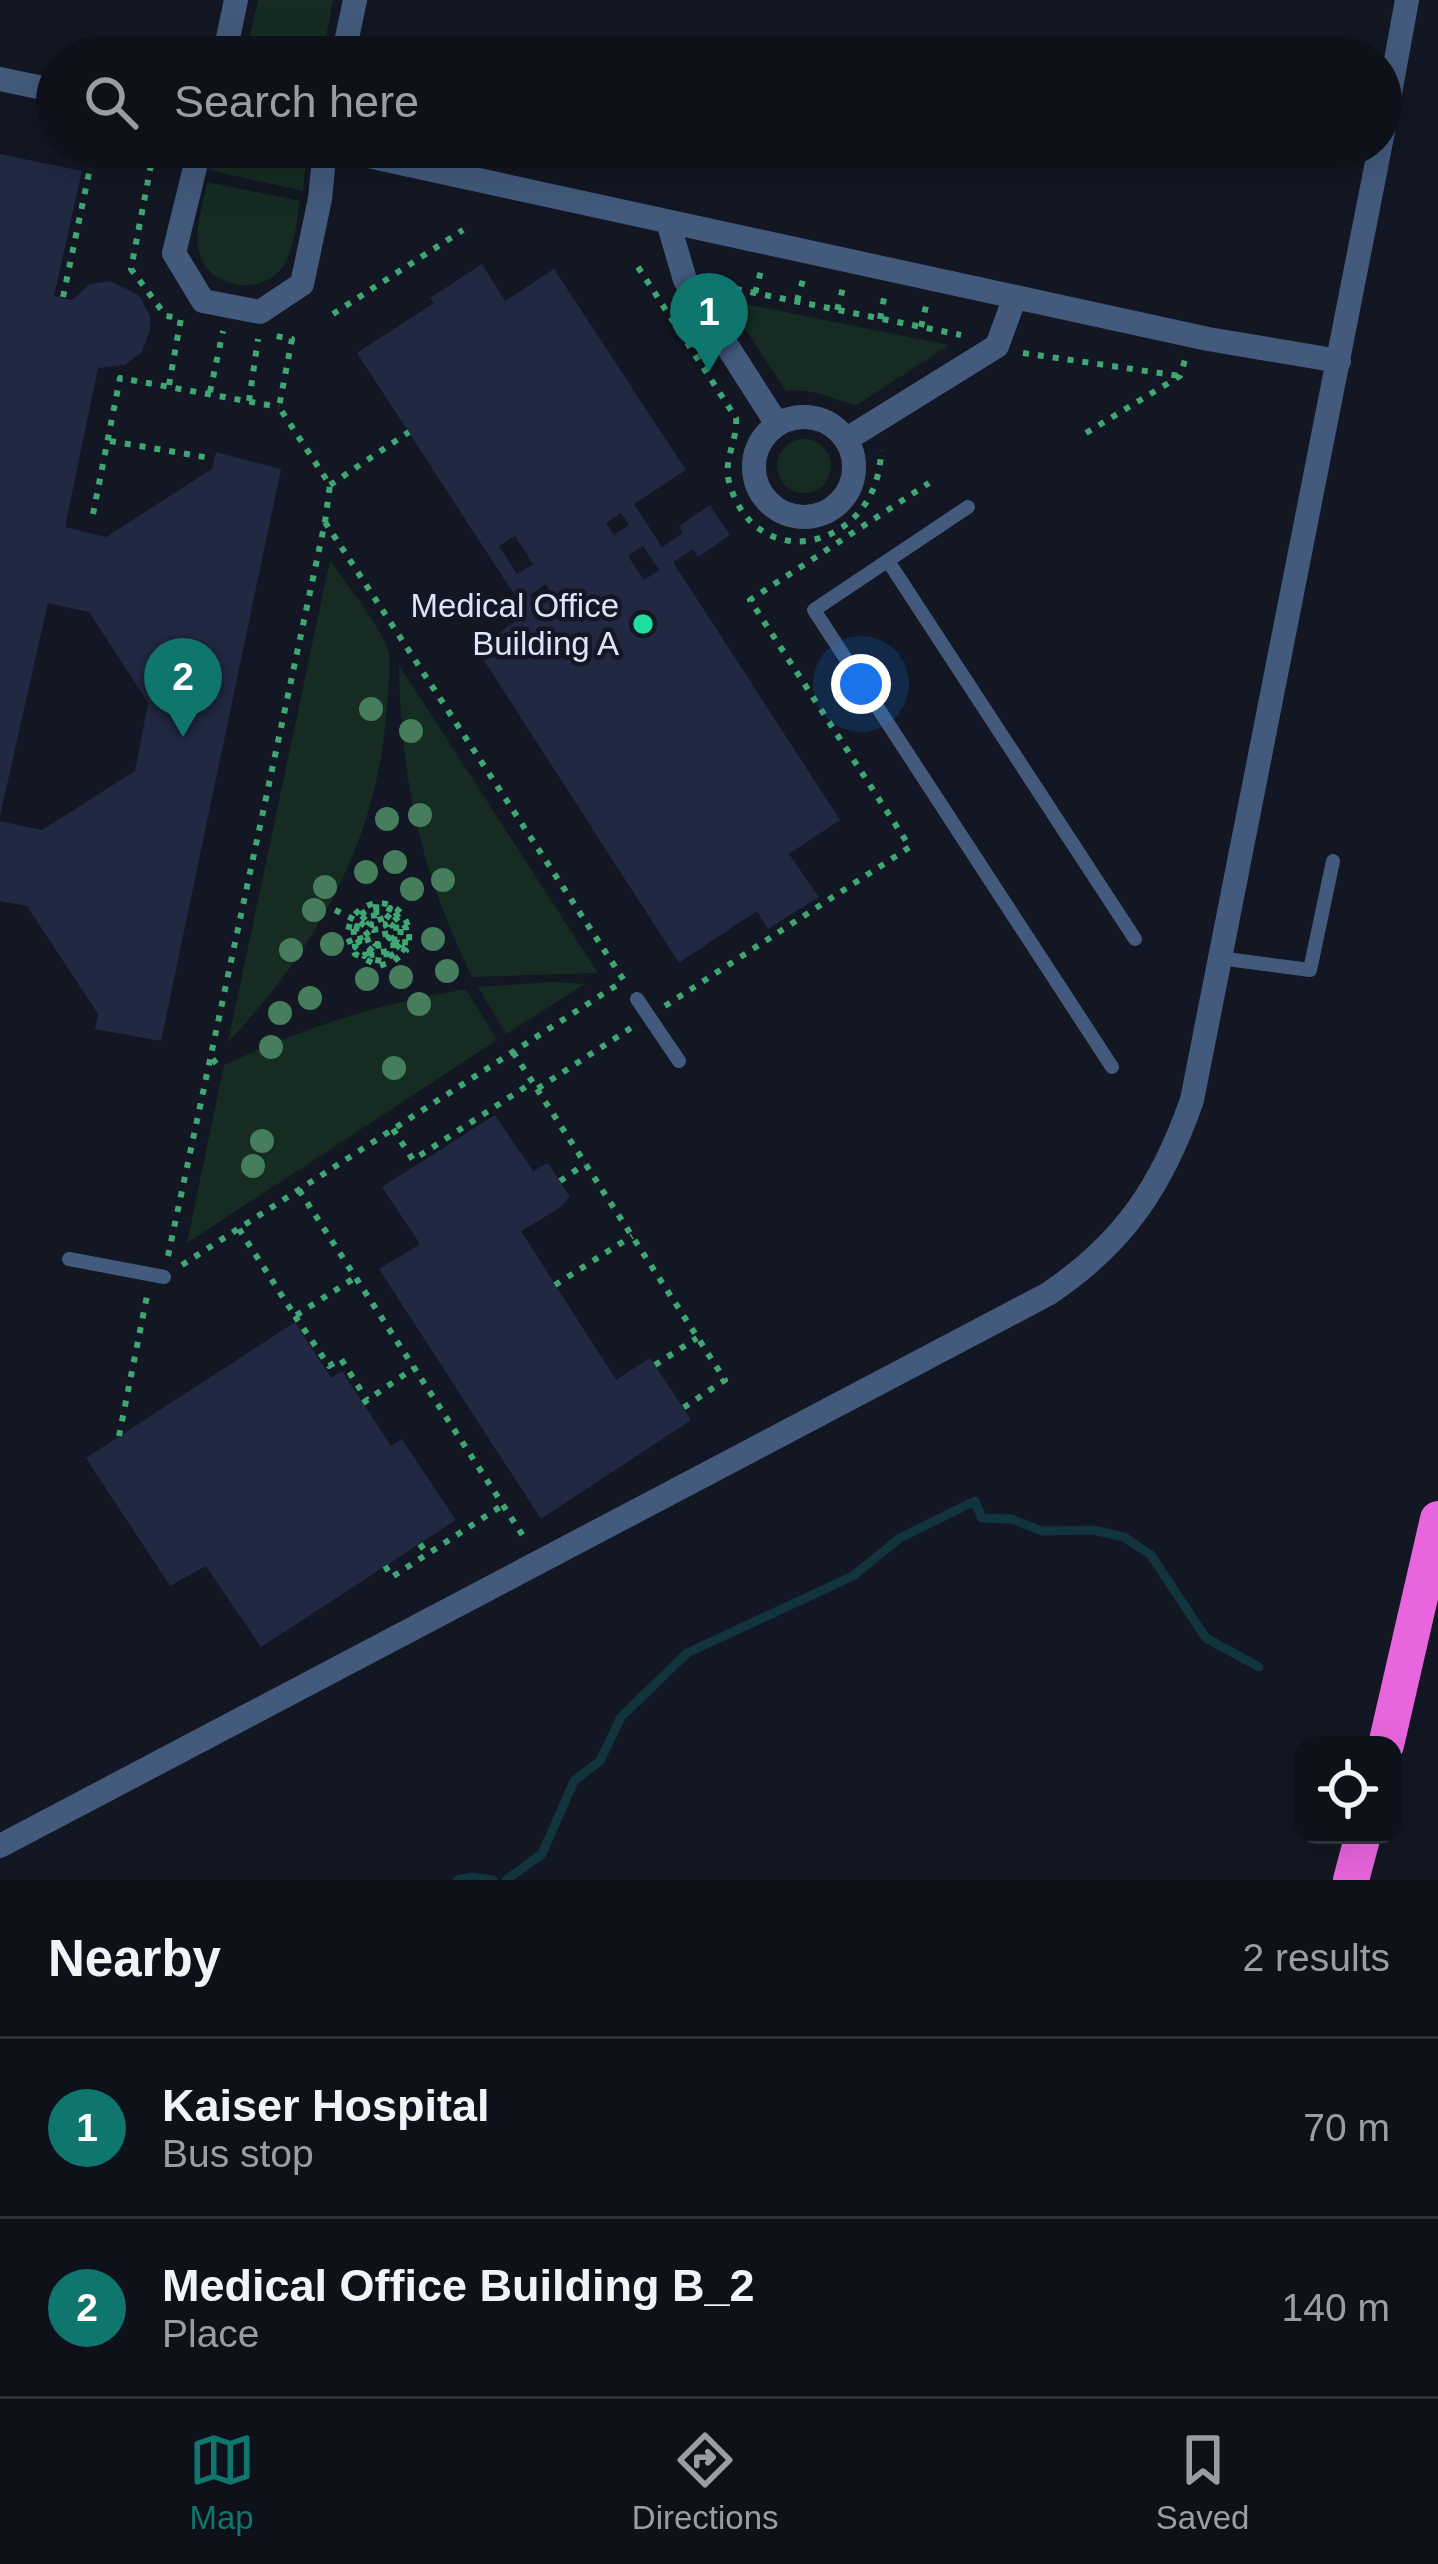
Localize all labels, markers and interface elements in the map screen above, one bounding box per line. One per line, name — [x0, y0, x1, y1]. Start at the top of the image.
search box — [36, 36, 1402, 168]
icon: search — [78, 69, 144, 135]
text: Search here — [174, 76, 419, 127]
pin: 1 — [670, 273, 748, 372]
place label: Medical Office Building A — [411, 587, 619, 662]
marker: Medical Office Building A — [630, 611, 656, 637]
pin: 2 — [144, 638, 222, 737]
your location — [831, 654, 891, 714]
map controls — [1294, 1736, 1402, 1844]
button: locate — [1294, 1736, 1402, 1844]
text: Nearby — [48, 1930, 221, 1987]
text: 2 results — [1243, 1936, 1390, 1979]
text: Kaiser Hospital — [162, 2080, 490, 2131]
text: 1 — [76, 2106, 98, 2149]
text: 70 m — [1303, 2106, 1390, 2149]
text: Bus stop — [162, 2132, 314, 2175]
text: Medical Office Building B_2 — [162, 2260, 755, 2311]
text: 2 — [76, 2286, 98, 2329]
text: 140 m — [1282, 2286, 1390, 2329]
text: Place — [162, 2312, 260, 2355]
tab: Map — [189, 2427, 255, 2537]
tab: Directions — [632, 2427, 779, 2537]
tab: Saved — [1156, 2427, 1249, 2537]

